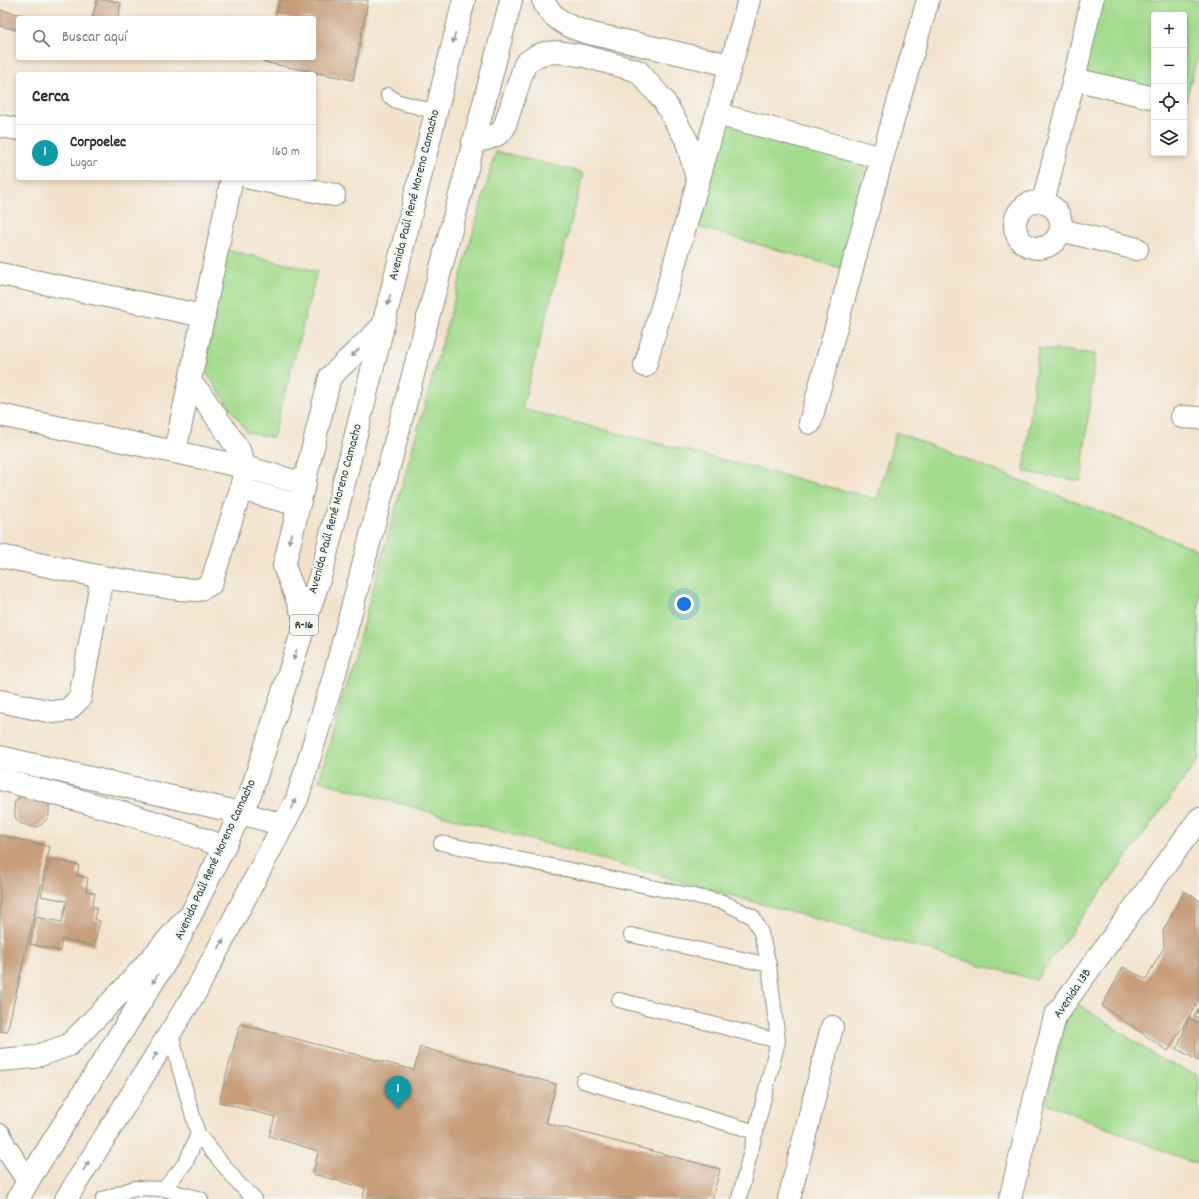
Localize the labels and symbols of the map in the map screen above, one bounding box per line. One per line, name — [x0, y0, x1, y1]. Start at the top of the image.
one-way arrow — [451, 32, 457, 44]
street label: Avenida Paúl René Moreno Camacho — [385, 107, 445, 282]
one-way arrow — [386, 294, 392, 306]
one-way arrow — [350, 349, 360, 358]
street label: Avenida Paúl René Moreno Camacho — [304, 422, 368, 596]
one-way arrow — [287, 532, 293, 545]
your location — [674, 594, 694, 614]
road number: R-16 — [290, 615, 318, 635]
one-way arrow — [292, 650, 298, 662]
street label: Avenida Paúl René Moreno Camacho — [170, 776, 262, 943]
one-way arrow — [291, 798, 297, 809]
one-way arrow — [217, 938, 224, 949]
street label: Avenida 13B — [1049, 965, 1097, 1023]
one-way arrow — [151, 974, 159, 984]
one-way arrow — [152, 1050, 159, 1062]
pin: 1 — [385, 1076, 411, 1109]
one-way arrow — [83, 1160, 90, 1172]

